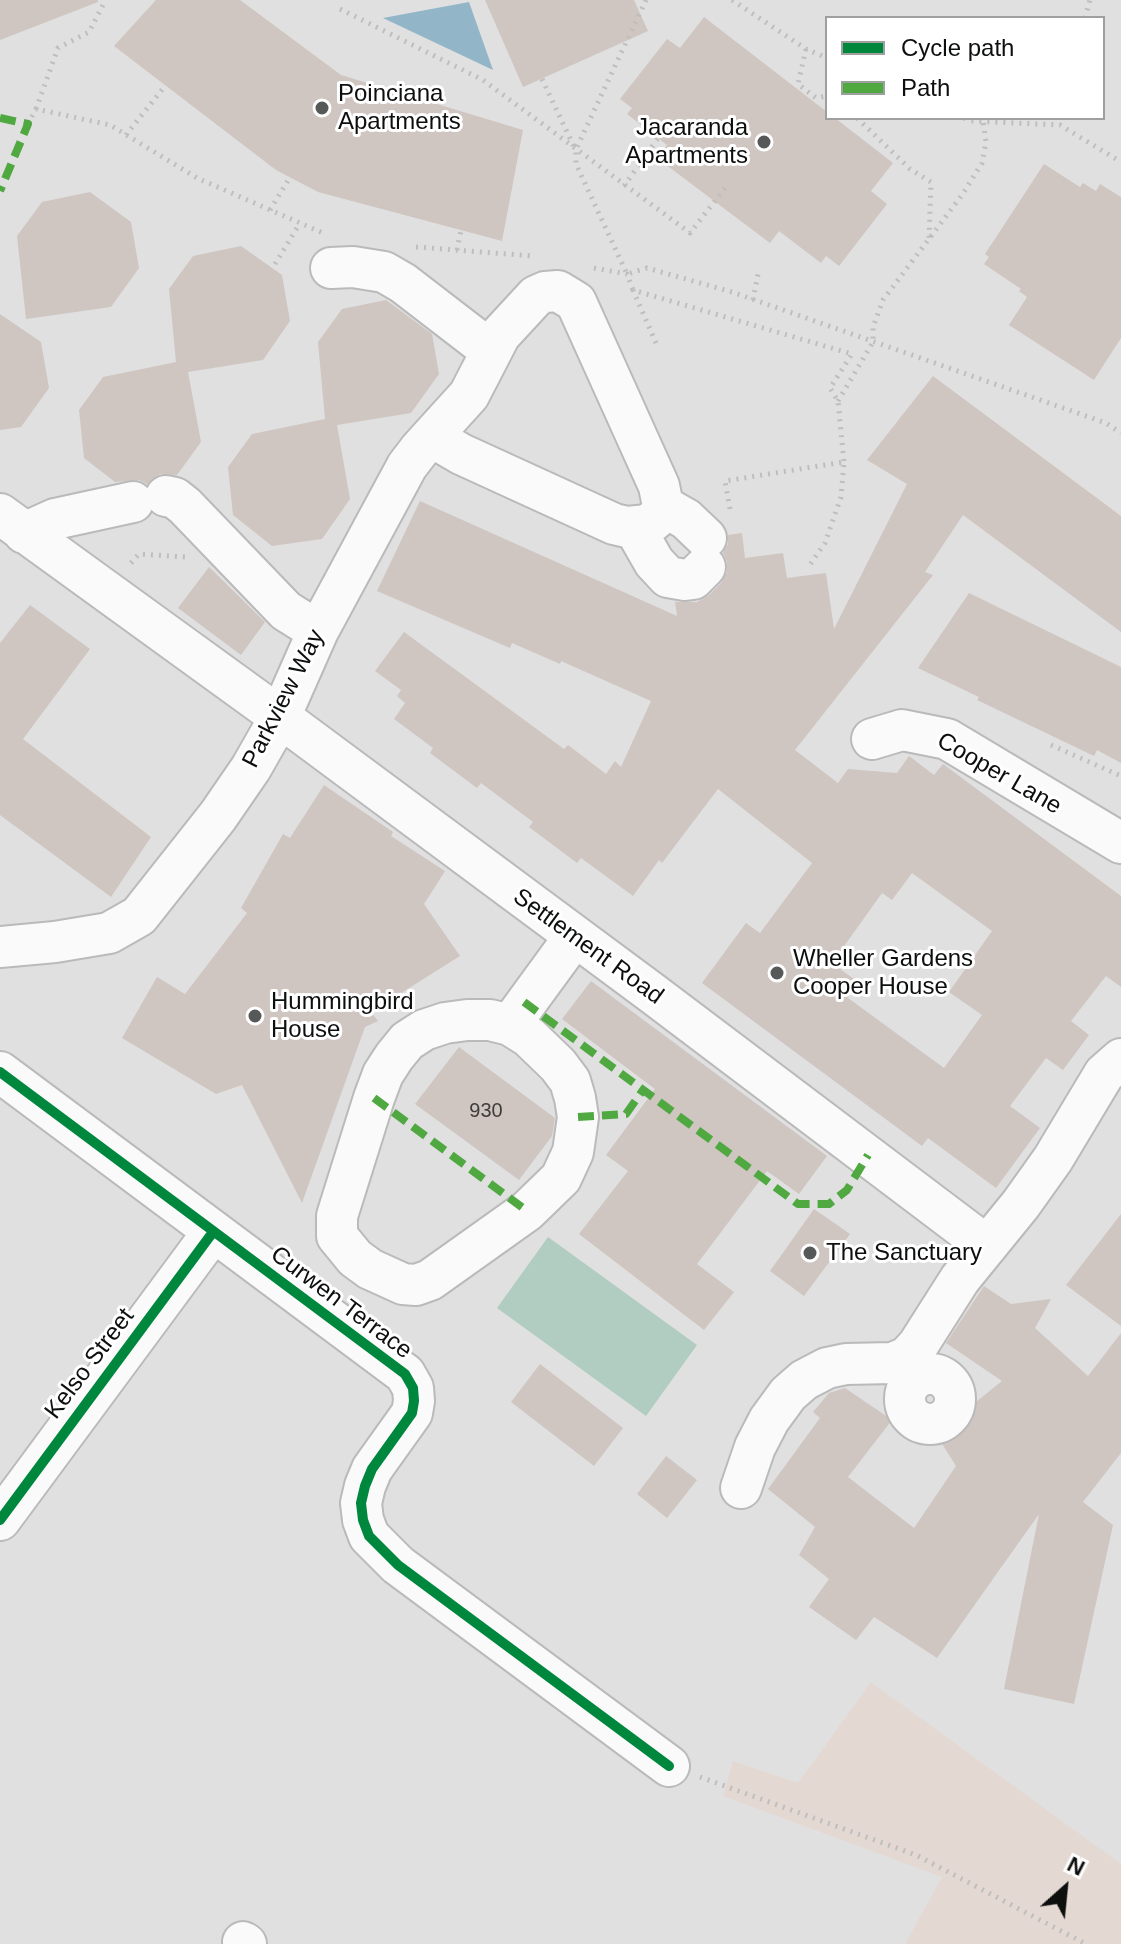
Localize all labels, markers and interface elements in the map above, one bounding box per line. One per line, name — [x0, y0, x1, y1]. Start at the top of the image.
legend — [825, 16, 1105, 120]
text: Cycle path — [901, 34, 1014, 61]
text: Path — [901, 74, 950, 101]
place label: Poinciana Apartments — [338, 80, 461, 136]
marker: Poinciana Apartments — [313, 99, 331, 117]
place label: Jacaranda Apartments — [625, 114, 748, 170]
marker: Jacaranda Apartments — [755, 133, 773, 151]
street label: Parkview Way — [237, 625, 331, 773]
street label: Cooper Lane — [932, 727, 1066, 821]
street label: Settlement Road — [507, 883, 669, 1011]
place label: Wheller Gardens Cooper House — [793, 945, 973, 1001]
marker: Wheller Gardens Cooper House — [768, 964, 786, 982]
place label: Hummingbird House — [271, 988, 414, 1044]
marker: Hummingbird House — [246, 1007, 264, 1025]
house number: 930 — [469, 1099, 503, 1123]
place label: The Sanctuary — [826, 1239, 982, 1267]
street label: Curwen Terrace — [265, 1241, 417, 1365]
marker: The Sanctuary — [801, 1244, 819, 1262]
street label: Kelso Street — [39, 1303, 141, 1425]
north arrow — [1025, 1848, 1105, 1928]
text: N — [1063, 1851, 1089, 1881]

